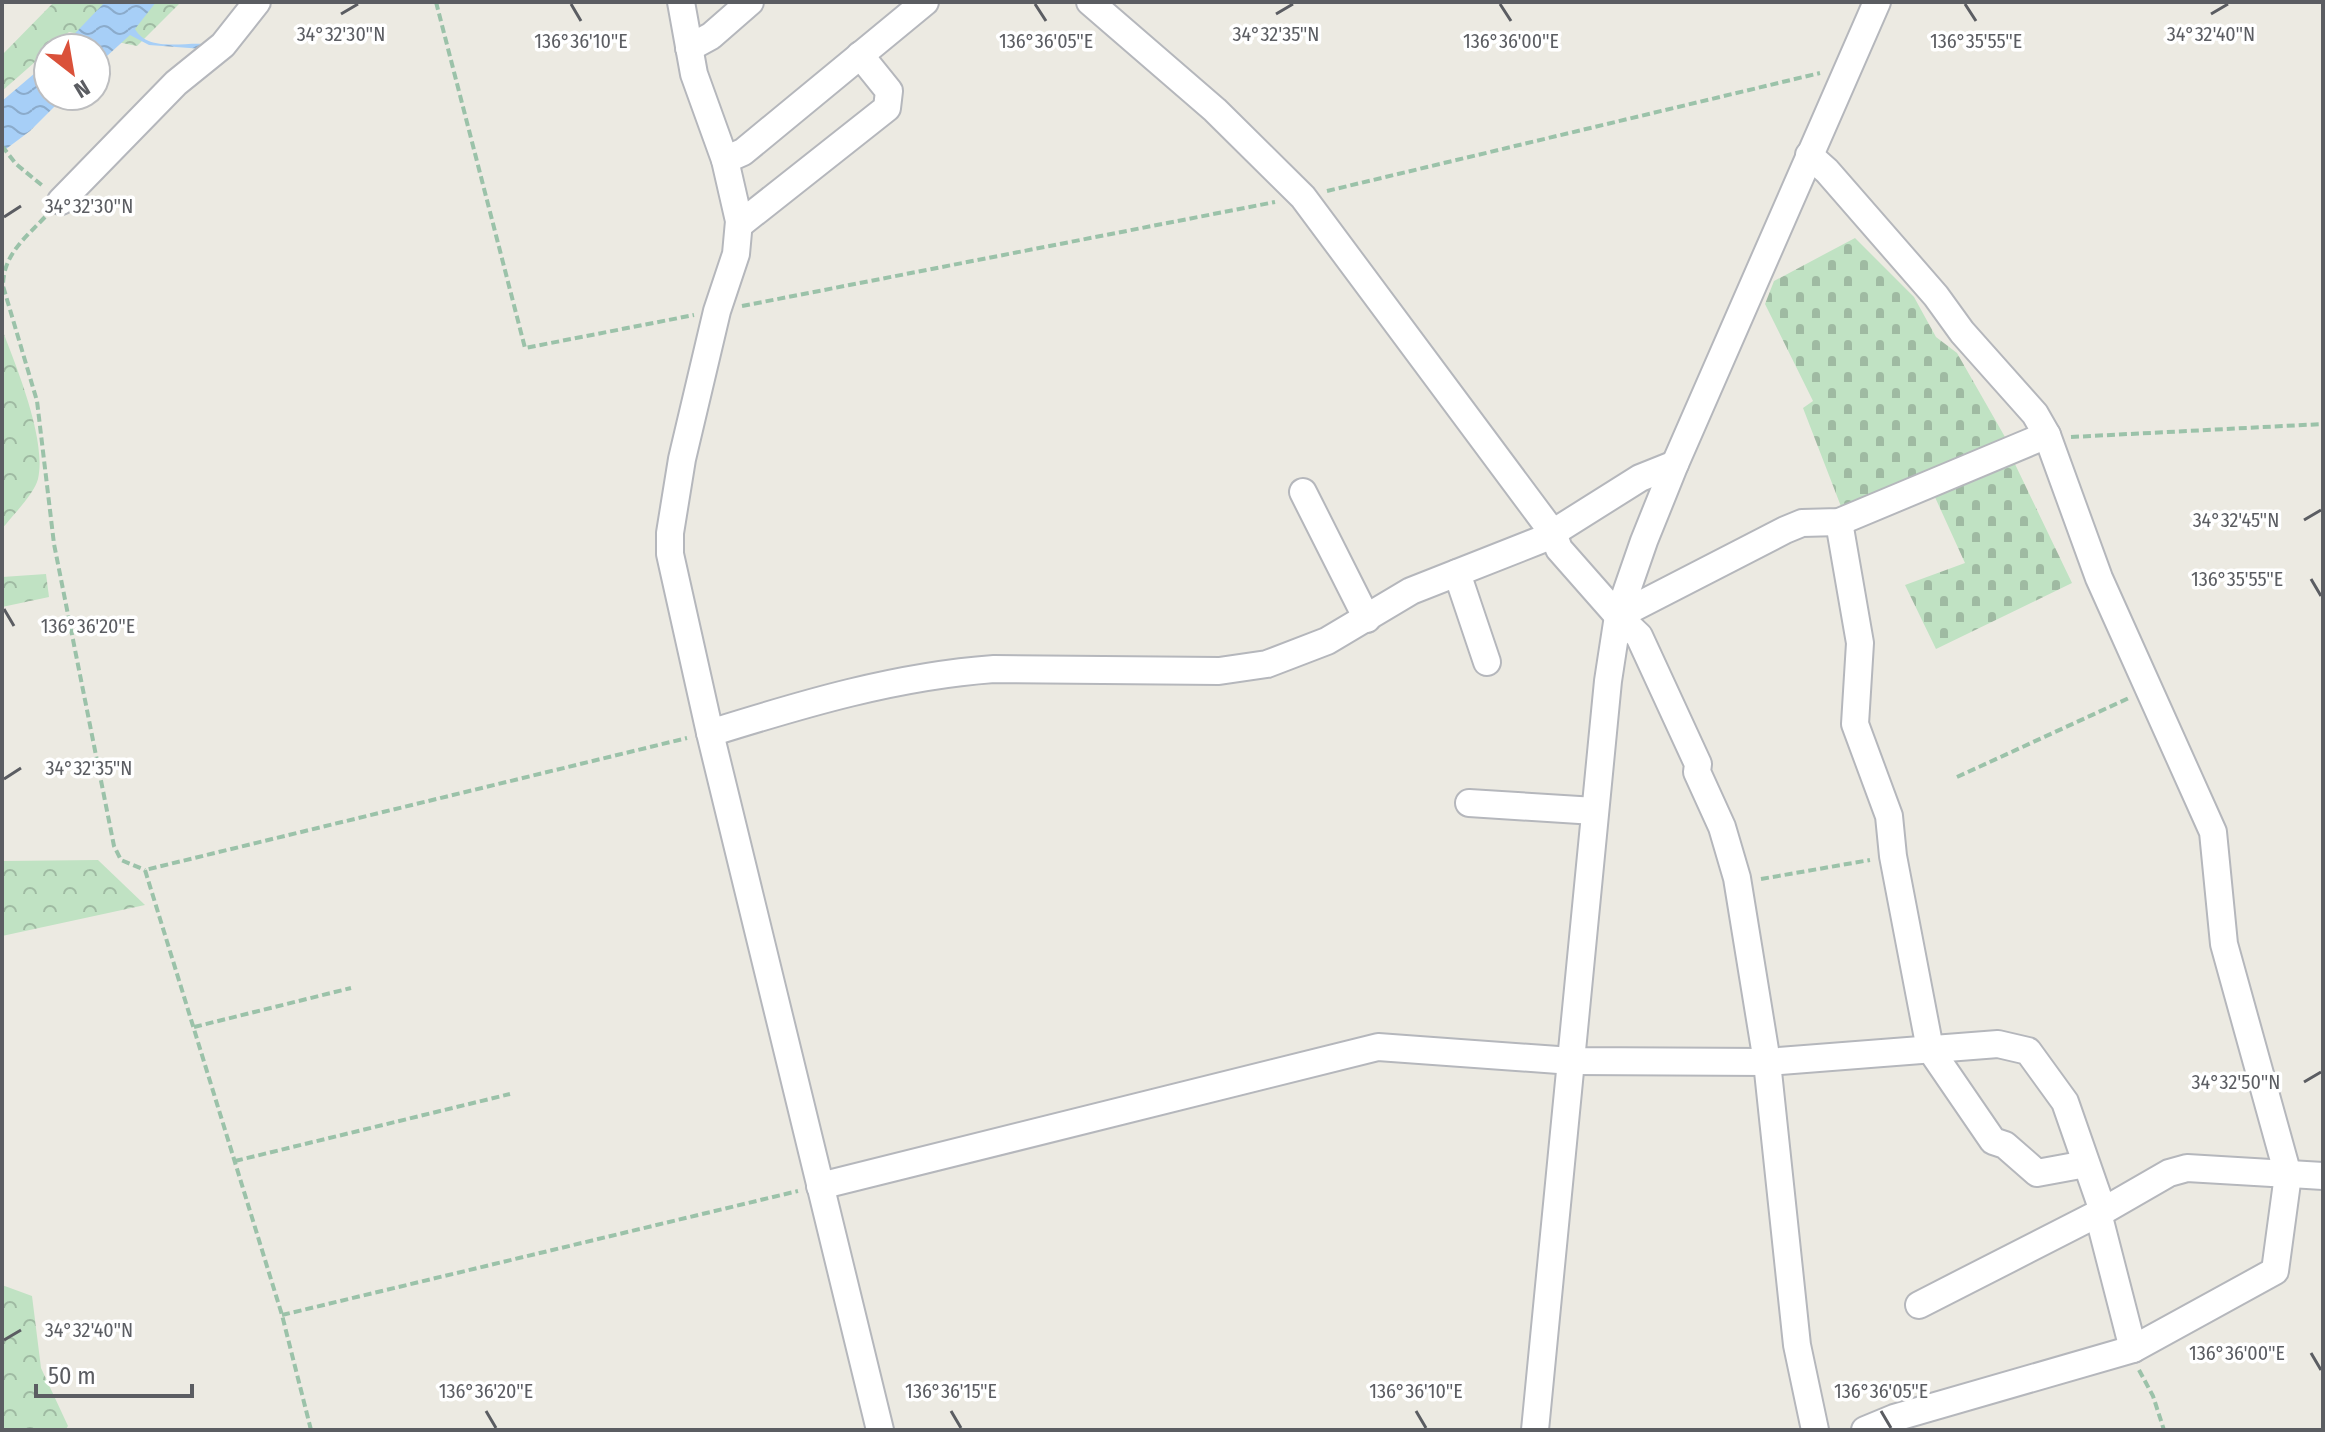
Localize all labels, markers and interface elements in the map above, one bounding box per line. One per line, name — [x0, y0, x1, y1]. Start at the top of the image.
text: 34°32'30"N — [297, 22, 385, 46]
text: 34°32'35"N — [1233, 22, 1320, 46]
text: 34°32'40"N — [2167, 22, 2255, 46]
text: 136°36'10"E — [534, 29, 628, 53]
text: 136°36'05"E — [999, 29, 1093, 53]
text: 136°36'00"E — [1463, 29, 1559, 53]
text: 136°35'55"E — [1930, 29, 2022, 53]
north arrow — [32, 32, 112, 112]
text: N — [69, 74, 95, 104]
text: 34°32'30"N — [45, 194, 133, 218]
text: 34°32'45"N — [2193, 508, 2279, 532]
text: 136°35'55"E — [2191, 567, 2283, 591]
text: 136°36'20"E — [41, 614, 135, 638]
text: 34°32'35"N — [46, 756, 133, 780]
text: 34°32'50"N — [2192, 1070, 2280, 1094]
text: 34°32'40"N — [45, 1318, 133, 1342]
text: 136°36'00"E — [2189, 1341, 2285, 1365]
scale bar — [36, 1348, 192, 1398]
text: 50 m — [48, 1362, 96, 1390]
text: 136°36'20"E — [439, 1379, 533, 1403]
text: 136°36'15"E — [905, 1379, 997, 1403]
text: 136°36'10"E — [1369, 1379, 1463, 1403]
text: 136°36'05"E — [1834, 1379, 1928, 1403]

